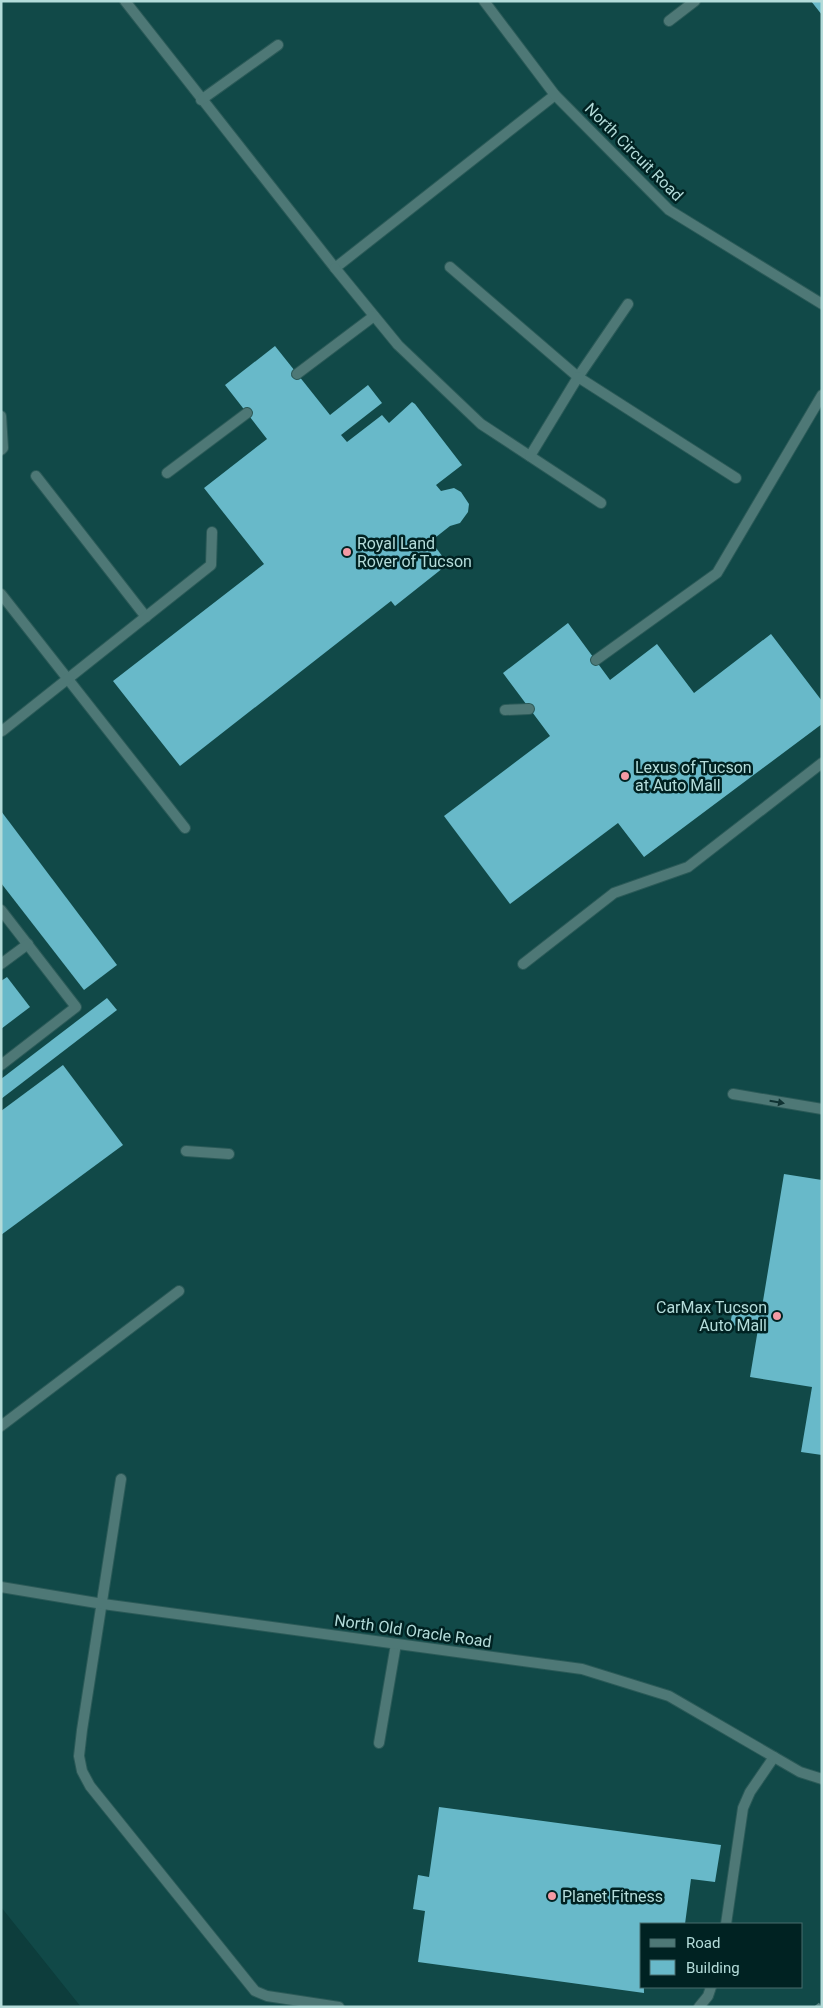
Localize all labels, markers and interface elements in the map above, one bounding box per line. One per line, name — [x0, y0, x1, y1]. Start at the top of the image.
street label: North Circuit Road — [581, 99, 687, 205]
place label: Royal Land Rover of Tucson — [357, 534, 472, 571]
marker: Royal Land Rover of Tucson — [341, 546, 353, 558]
place label: Lexus of Tucson at Auto Mall — [635, 758, 752, 795]
marker: Lexus of Tucson at Auto Mall — [619, 770, 631, 782]
one-way arrow — [770, 1098, 786, 1106]
place label: CarMax Tucson Auto Mall — [656, 1298, 767, 1335]
marker: CarMax Tucson Auto Mall — [771, 1310, 783, 1322]
street label: North Old Oracle Road — [333, 1611, 493, 1651]
place label: Planet Fitness — [562, 1887, 663, 1906]
marker: Planet Fitness — [546, 1890, 558, 1902]
legend — [640, 1923, 803, 1988]
text: Road — [686, 1934, 720, 1952]
text: Building — [686, 1959, 740, 1977]

